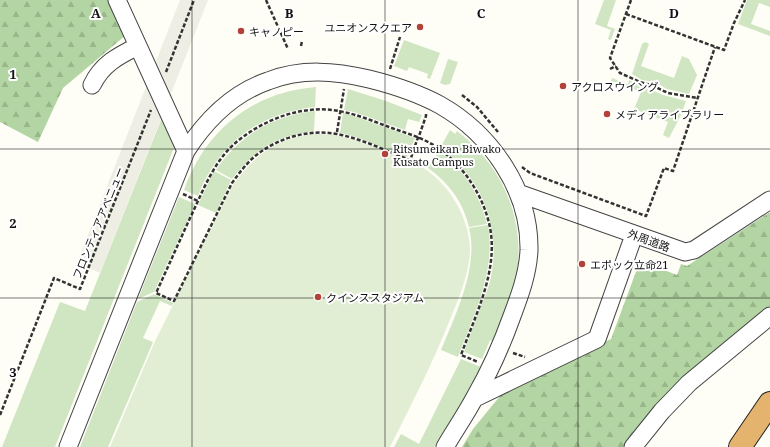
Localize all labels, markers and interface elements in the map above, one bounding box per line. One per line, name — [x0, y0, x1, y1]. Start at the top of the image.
text: A — [91, 4, 101, 22]
text: B — [285, 4, 294, 22]
text: C — [477, 4, 486, 22]
text: D — [669, 4, 679, 22]
place label: ユニオンスクエア — [324, 20, 412, 35]
marker: ユニオンスクエア — [415, 22, 425, 32]
place label: キャノピー — [249, 24, 304, 39]
marker: キャノピー — [236, 26, 246, 36]
text: 1 — [9, 65, 17, 83]
place label: アクロスウイング — [571, 79, 658, 94]
marker: アクロスウイング — [558, 81, 568, 91]
place label: メディアライブラリー — [615, 107, 724, 122]
marker: メディアライブラリー — [602, 109, 612, 119]
place label: Ritsumeikan Biwako Kusato Campus — [393, 141, 501, 169]
marker: Ritsumeikan Biwako Kusato Campus — [380, 149, 390, 159]
street label: フロンティアアベニュー — [69, 165, 127, 281]
text: 2 — [9, 214, 17, 232]
street label: 外周道路 — [626, 225, 672, 255]
place label: エポック立命21 — [590, 257, 668, 272]
marker: エポック立命21 — [577, 259, 587, 269]
place label: クインススタジアム — [326, 290, 424, 305]
marker: クインススタジアム — [313, 292, 323, 302]
text: 3 — [9, 363, 17, 381]

